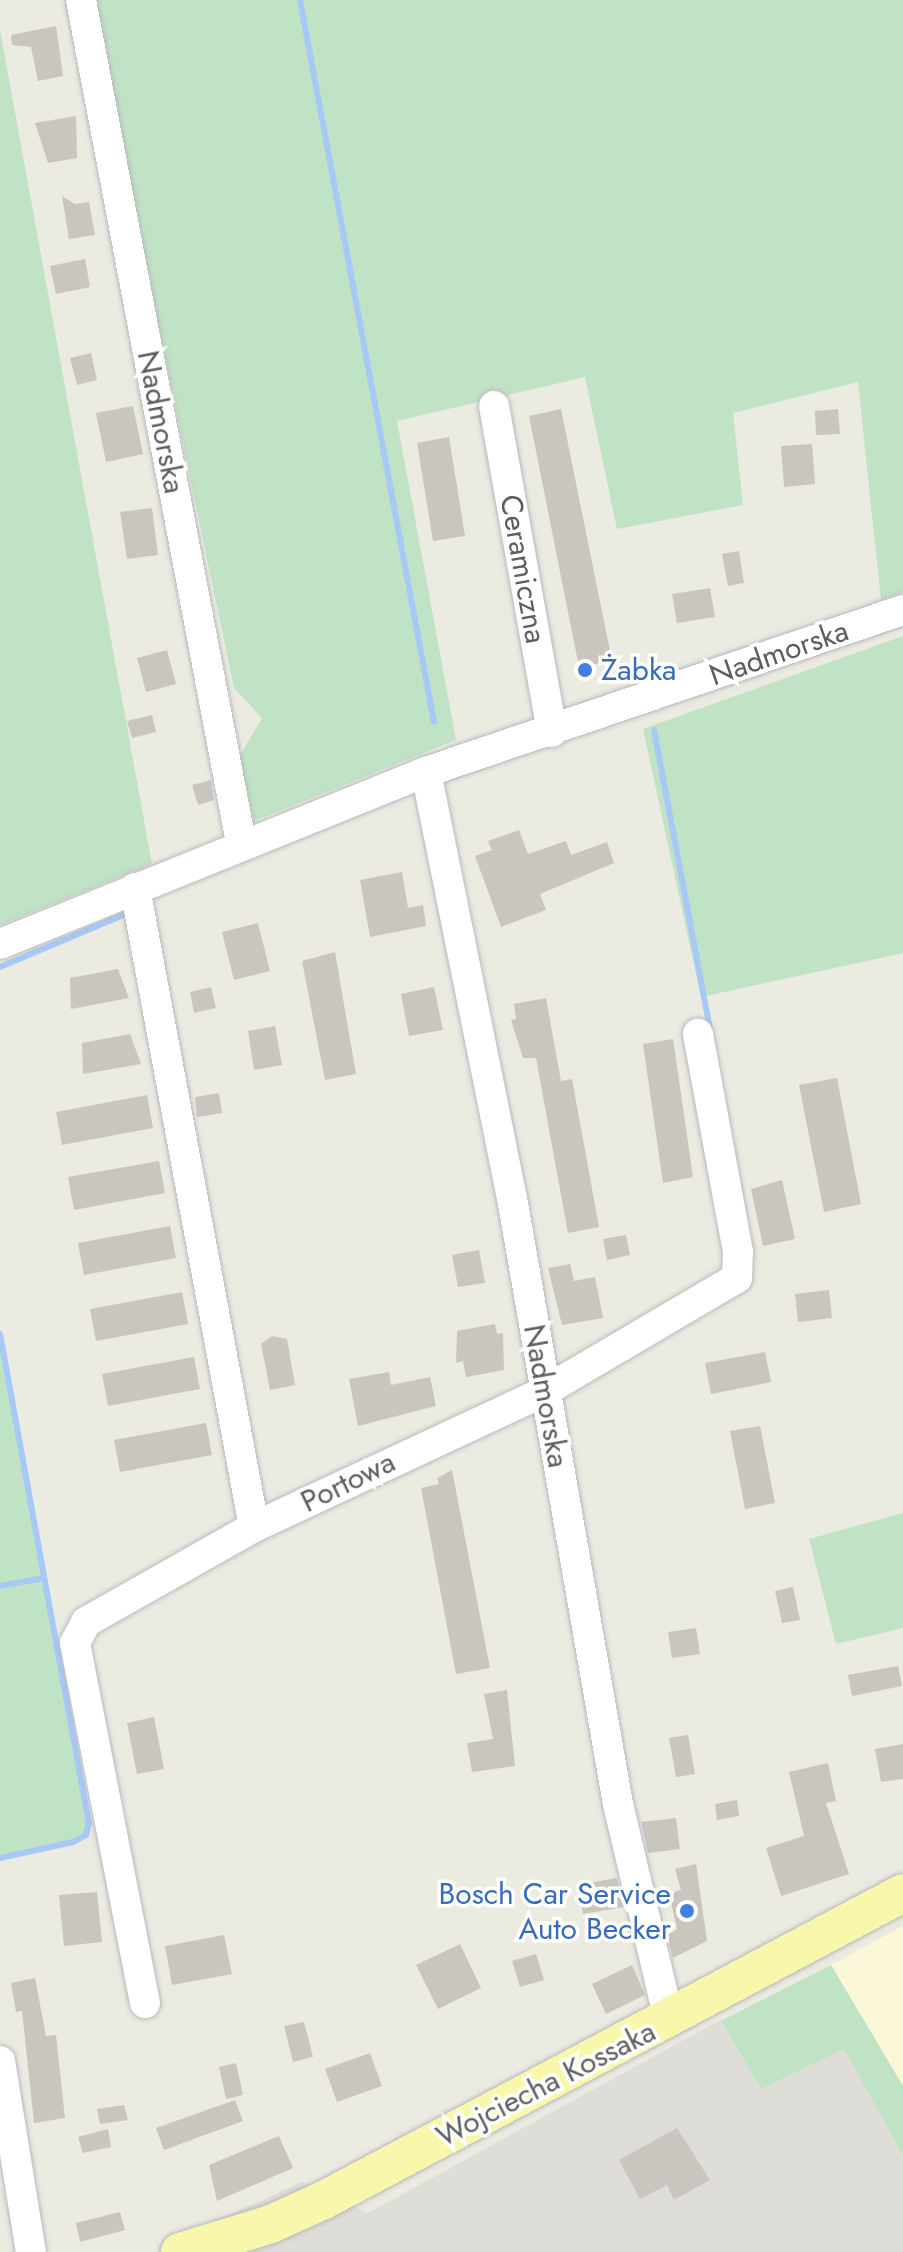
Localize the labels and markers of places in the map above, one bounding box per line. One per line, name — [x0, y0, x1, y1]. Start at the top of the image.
place label: Żabka — [601, 652, 677, 688]
marker: Żabka — [576, 661, 594, 679]
place label: Bosch Car Service Auto Becker — [439, 1876, 671, 1946]
marker: Bosch Car Service Auto Becker — [678, 1902, 696, 1920]

